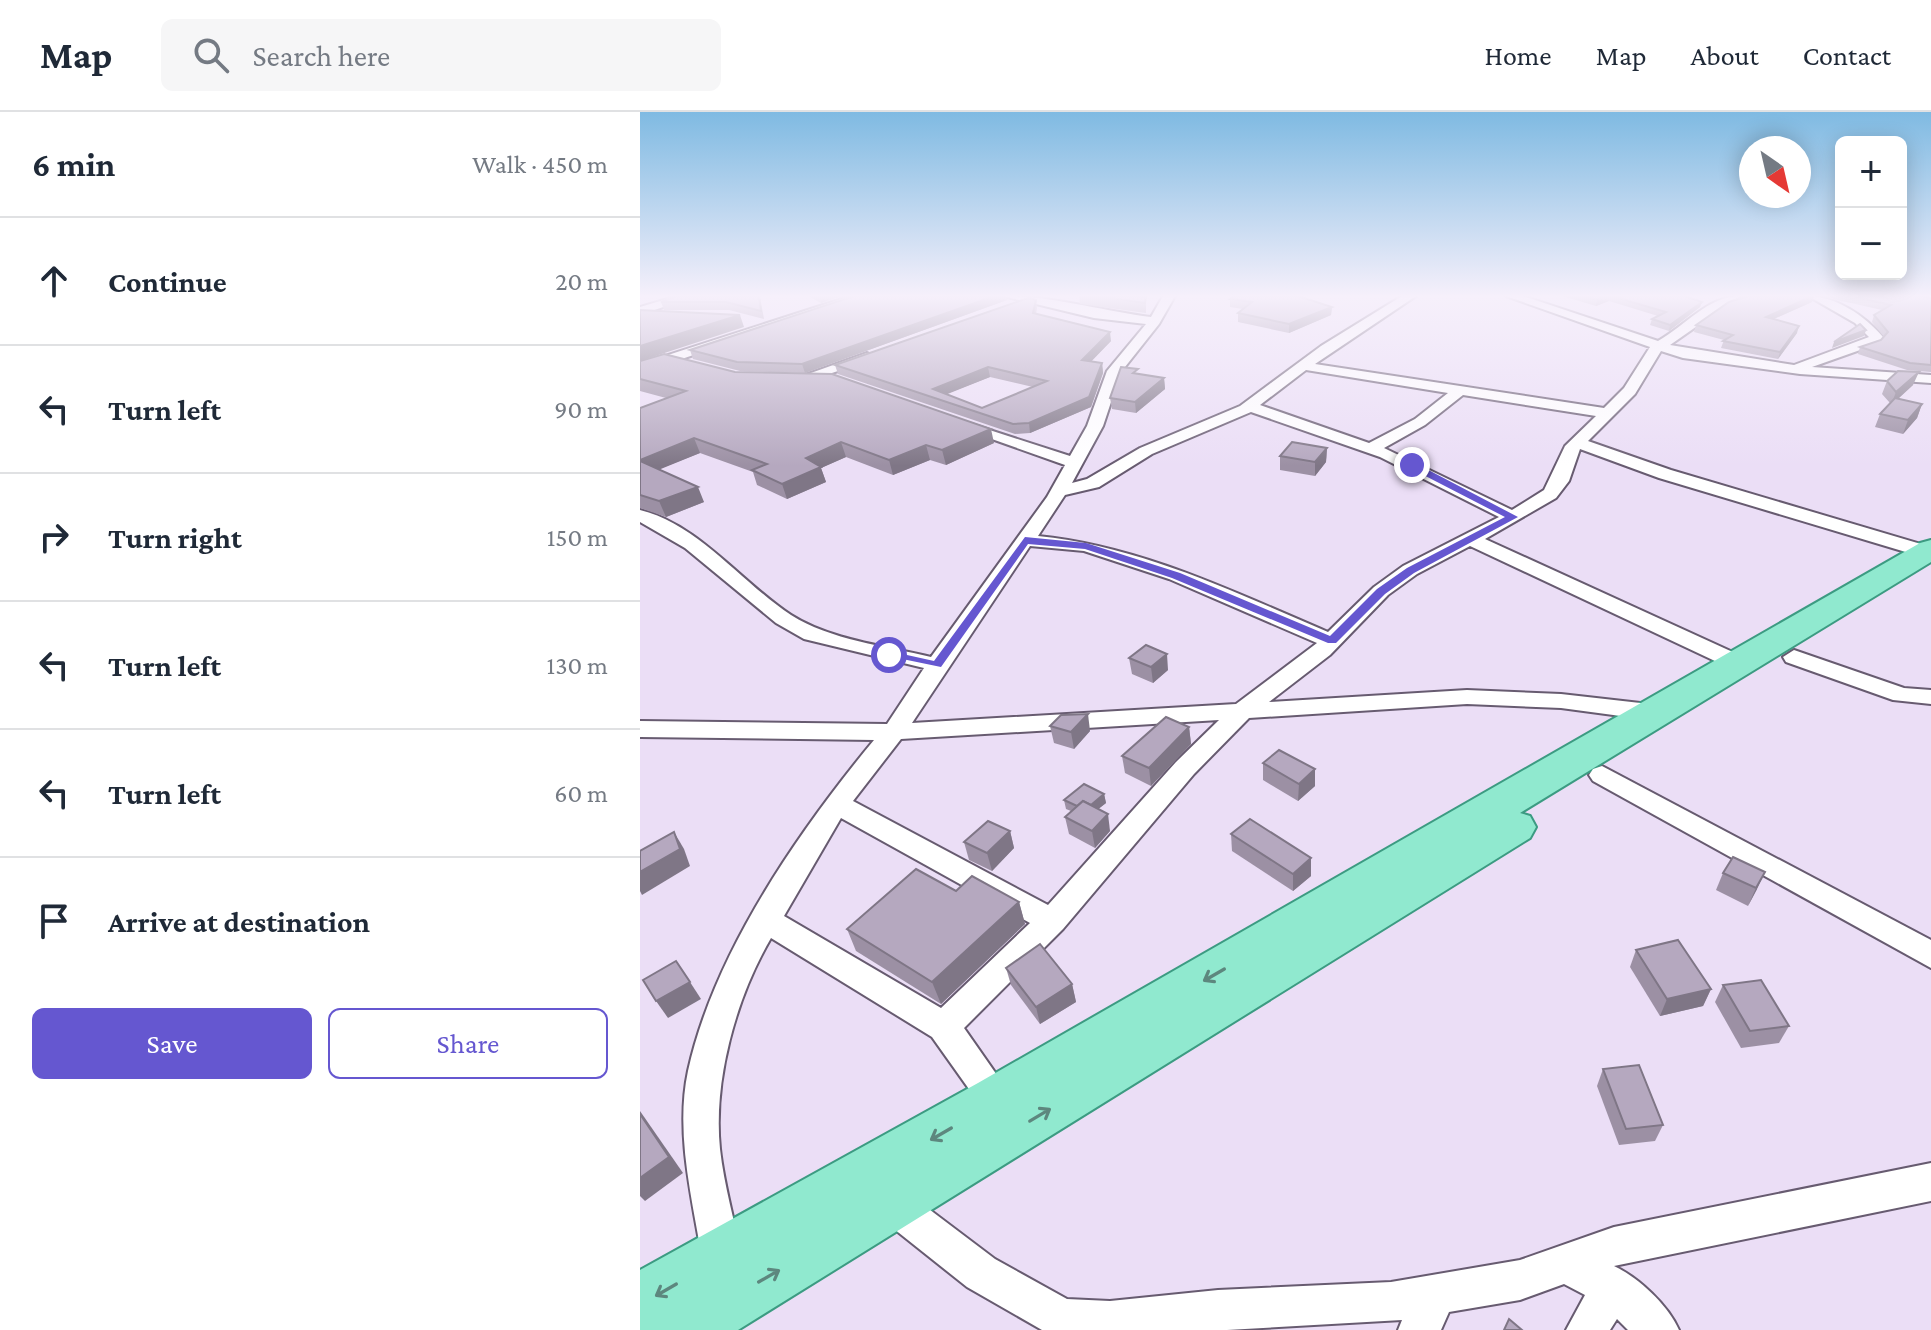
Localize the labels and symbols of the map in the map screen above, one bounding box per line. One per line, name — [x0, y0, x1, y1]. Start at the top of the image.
north arrow — [1739, 136, 1811, 208]
route end — [1394, 447, 1430, 483]
route start — [871, 637, 907, 673]
one-way arrow — [1203, 967, 1226, 983]
one-way arrow — [1028, 1106, 1051, 1122]
one-way arrow — [930, 1126, 953, 1142]
one-way arrow — [757, 1268, 780, 1284]
one-way arrow — [655, 1282, 678, 1298]

